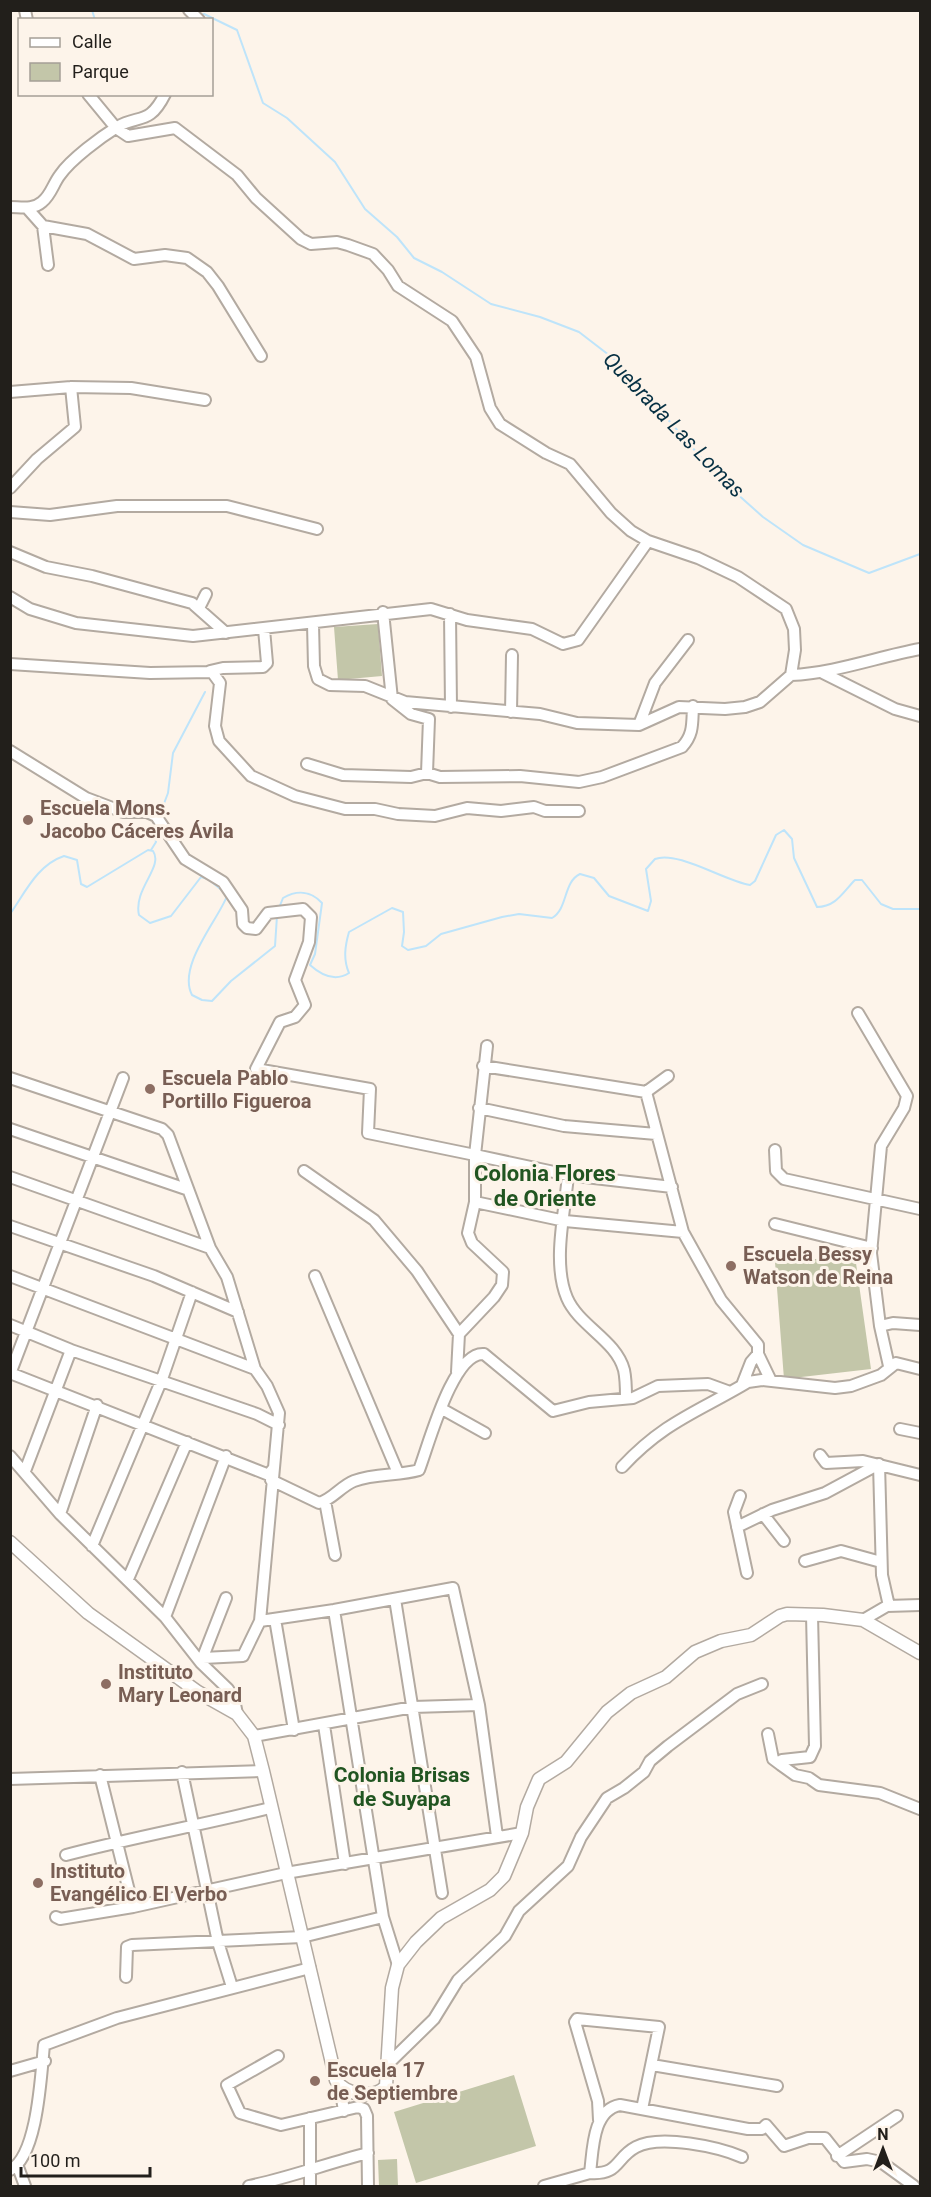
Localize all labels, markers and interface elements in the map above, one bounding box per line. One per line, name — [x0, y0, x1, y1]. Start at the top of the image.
legend — [18, 18, 213, 96]
text: Calle — [72, 31, 112, 52]
text: Parque — [72, 61, 129, 82]
water label: Quebrada Las Lomas — [598, 347, 750, 503]
place label: Escuela Mons. Jacobo Cáceres Ávila — [40, 796, 234, 843]
marker: Escuela Mons. Jacobo Cáceres Ávila — [21, 813, 35, 827]
place label: Escuela Pablo Portillo Figueroa — [162, 1066, 312, 1113]
marker: Escuela Pablo Portillo Figueroa — [143, 1082, 157, 1096]
district label: Colonia Flores de Oriente — [474, 1161, 616, 1211]
place label: Escuela Bessy Watson de Reina — [743, 1242, 894, 1289]
marker: Escuela Bessy Watson de Reina — [724, 1259, 738, 1273]
place label: Instituto Mary Leonard — [118, 1660, 242, 1707]
marker: Instituto Mary Leonard — [99, 1677, 113, 1691]
district label: Colonia Brisas de Suyapa — [334, 1763, 470, 1811]
place label: Instituto Evangélico El Verbo — [50, 1859, 227, 1906]
marker: Instituto Evangélico El Verbo — [31, 1876, 45, 1890]
place label: Escuela 17 de Septiembre — [327, 2058, 458, 2105]
marker: Escuela 17 de Septiembre — [308, 2074, 322, 2088]
north arrow — [853, 2119, 913, 2179]
text: N — [877, 2125, 889, 2144]
scale bar — [21, 2140, 150, 2178]
text: 100 m — [30, 2150, 81, 2171]

